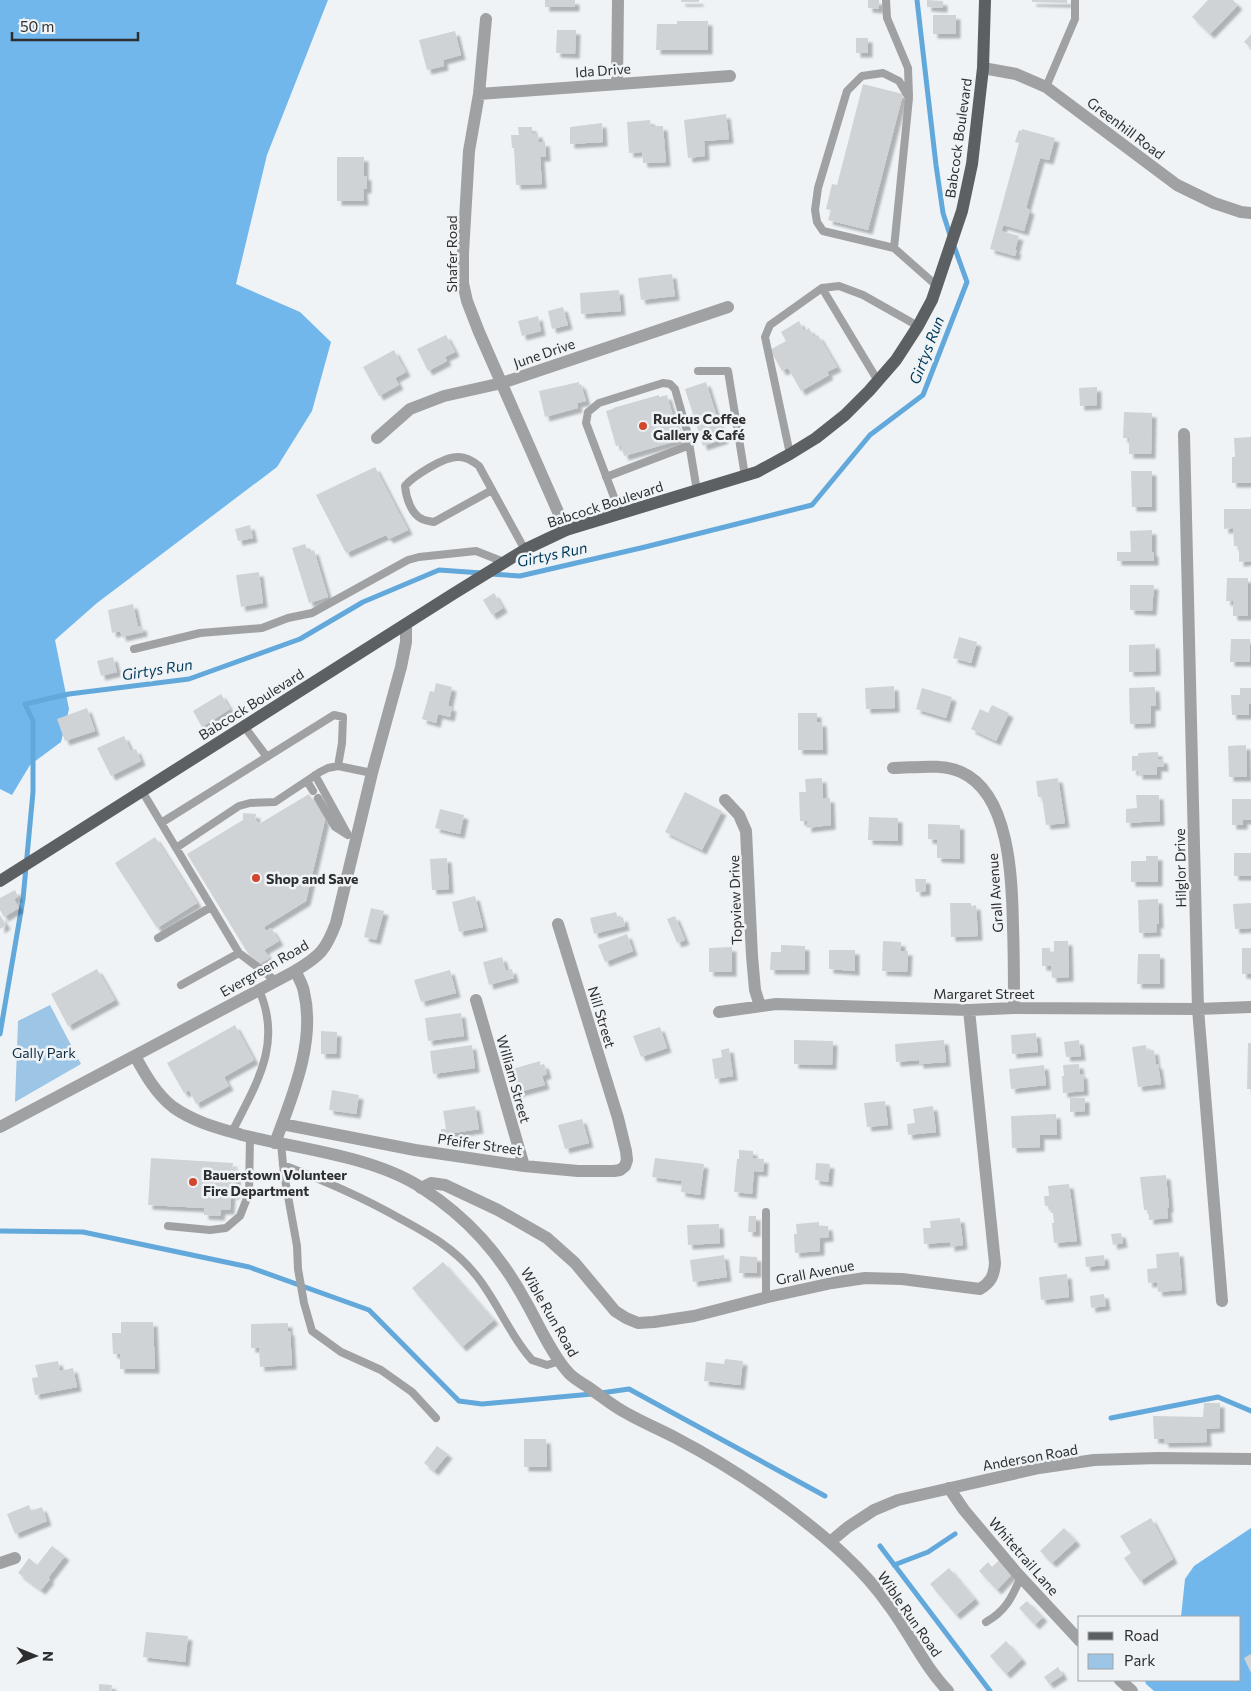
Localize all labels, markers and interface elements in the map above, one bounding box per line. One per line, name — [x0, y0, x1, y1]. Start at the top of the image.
scale bar — [12, 10, 139, 42]
text: 50 m — [20, 17, 54, 35]
street label: Ida Drive — [575, 60, 631, 80]
street label: Babcock Boulevard — [941, 77, 975, 199]
street label: Greenhill Road — [1084, 93, 1168, 163]
street label: Shafer Road — [443, 215, 460, 293]
water label: Girtys Run — [905, 313, 947, 387]
street label: June Drive — [511, 335, 577, 371]
place label: Ruckus Coffee Gallery & Café — [653, 410, 746, 443]
marker: Ruckus Coffee Gallery & Café — [637, 420, 649, 432]
street label: Babcock Boulevard — [545, 477, 665, 531]
water label: Girtys Run — [515, 538, 589, 570]
water label: Girtys Run — [120, 655, 194, 683]
street label: Babcock Boulevard — [195, 665, 307, 743]
street label: Hilglor Drive — [1171, 828, 1189, 908]
street label: Grall Avenue — [984, 853, 1006, 933]
street label: Topview Drive — [725, 855, 745, 945]
place label: Shop and Save — [266, 870, 358, 887]
marker: Shop and Save — [250, 872, 262, 884]
street label: Evergreen Road — [217, 936, 311, 1000]
street label: Nill Street — [585, 984, 619, 1050]
street label: Margaret Street — [933, 985, 1035, 1002]
street label: William Street — [493, 1033, 535, 1125]
park label: Gally Park — [12, 1044, 76, 1061]
street label: Pfeifer Street — [437, 1130, 524, 1158]
place label: Bauerstown Volunteer Fire Department — [203, 1166, 347, 1199]
marker: Bauerstown Volunteer Fire Department — [187, 1176, 199, 1188]
street label: Grall Avenue — [774, 1256, 856, 1288]
street label: Wible Run Road — [518, 1264, 582, 1360]
street label: Anderson Road — [981, 1440, 1079, 1474]
street label: Whitetrail Lane — [985, 1513, 1063, 1599]
street label: Wible Run Road — [874, 1568, 946, 1660]
legend — [1078, 1616, 1241, 1681]
text: Road — [1124, 1626, 1159, 1644]
north arrow — [10, 1631, 60, 1681]
text: N — [40, 1651, 57, 1662]
text: Park — [1124, 1651, 1155, 1669]

